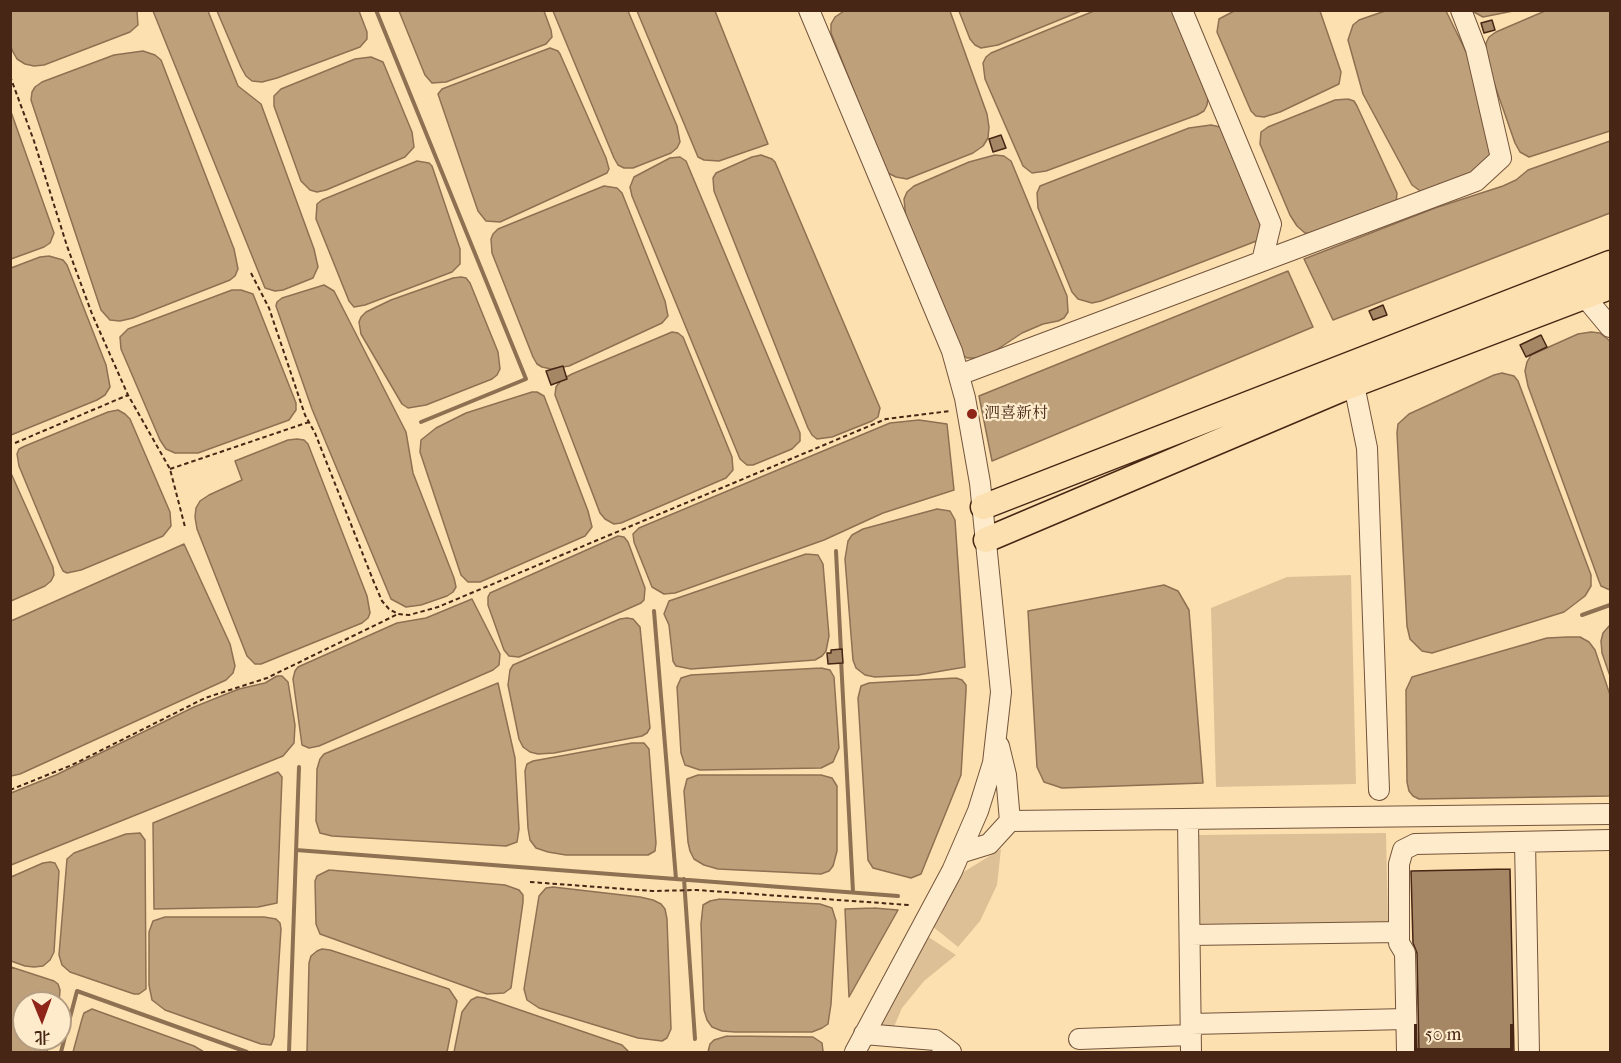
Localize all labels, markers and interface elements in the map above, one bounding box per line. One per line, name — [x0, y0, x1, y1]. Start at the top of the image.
place label: 泗喜新村 — [984, 404, 1048, 424]
marker: 泗喜新村 — [965, 407, 979, 421]
north arrow — [12, 991, 72, 1051]
scale bar — [1417, 1012, 1516, 1050]
text: 50 m — [1425, 1024, 1461, 1045]
text: 北 — [34, 1028, 50, 1047]

